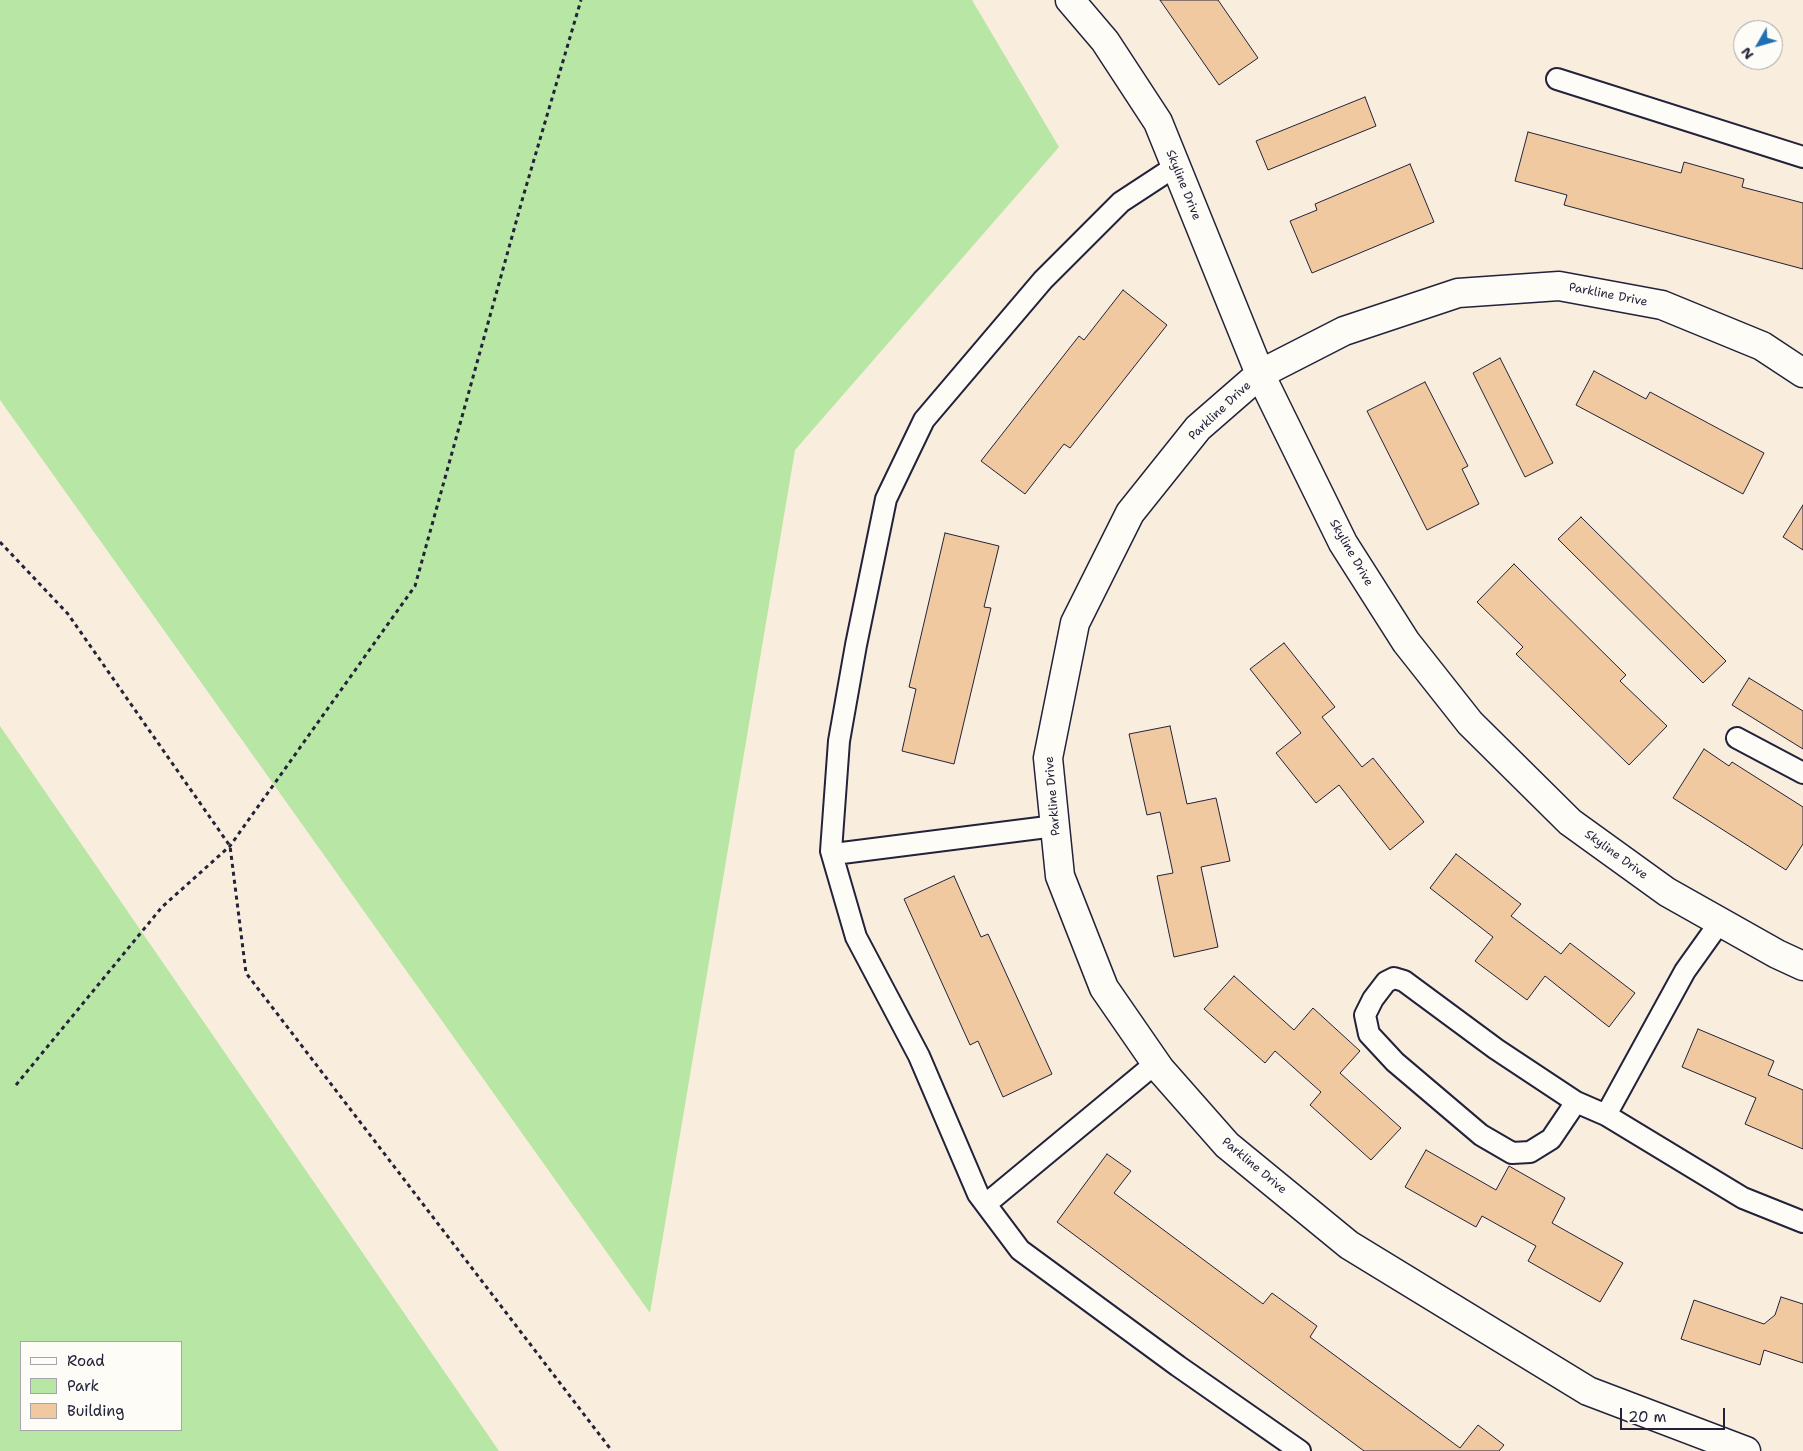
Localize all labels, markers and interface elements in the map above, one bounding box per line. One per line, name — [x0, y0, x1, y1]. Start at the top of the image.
north arrow — [1733, 20, 1783, 70]
text: N — [1736, 44, 1757, 64]
street label: Skyline Drive — [1162, 148, 1204, 222]
street label: Parkline Drive — [1567, 280, 1649, 310]
street label: Parkline Drive — [1186, 378, 1254, 444]
street label: Skyline Drive — [1326, 517, 1376, 589]
street label: Parkline Drive — [1042, 756, 1064, 836]
street label: Skyline Drive — [1582, 827, 1650, 883]
street label: Parkline Drive — [1219, 1135, 1289, 1197]
legend — [20, 1341, 182, 1431]
text: Road — [67, 1351, 105, 1371]
text: Park — [67, 1376, 99, 1396]
scale bar — [1623, 1398, 1728, 1430]
text: Building — [67, 1401, 124, 1421]
text: 20 m — [1628, 1407, 1667, 1427]

